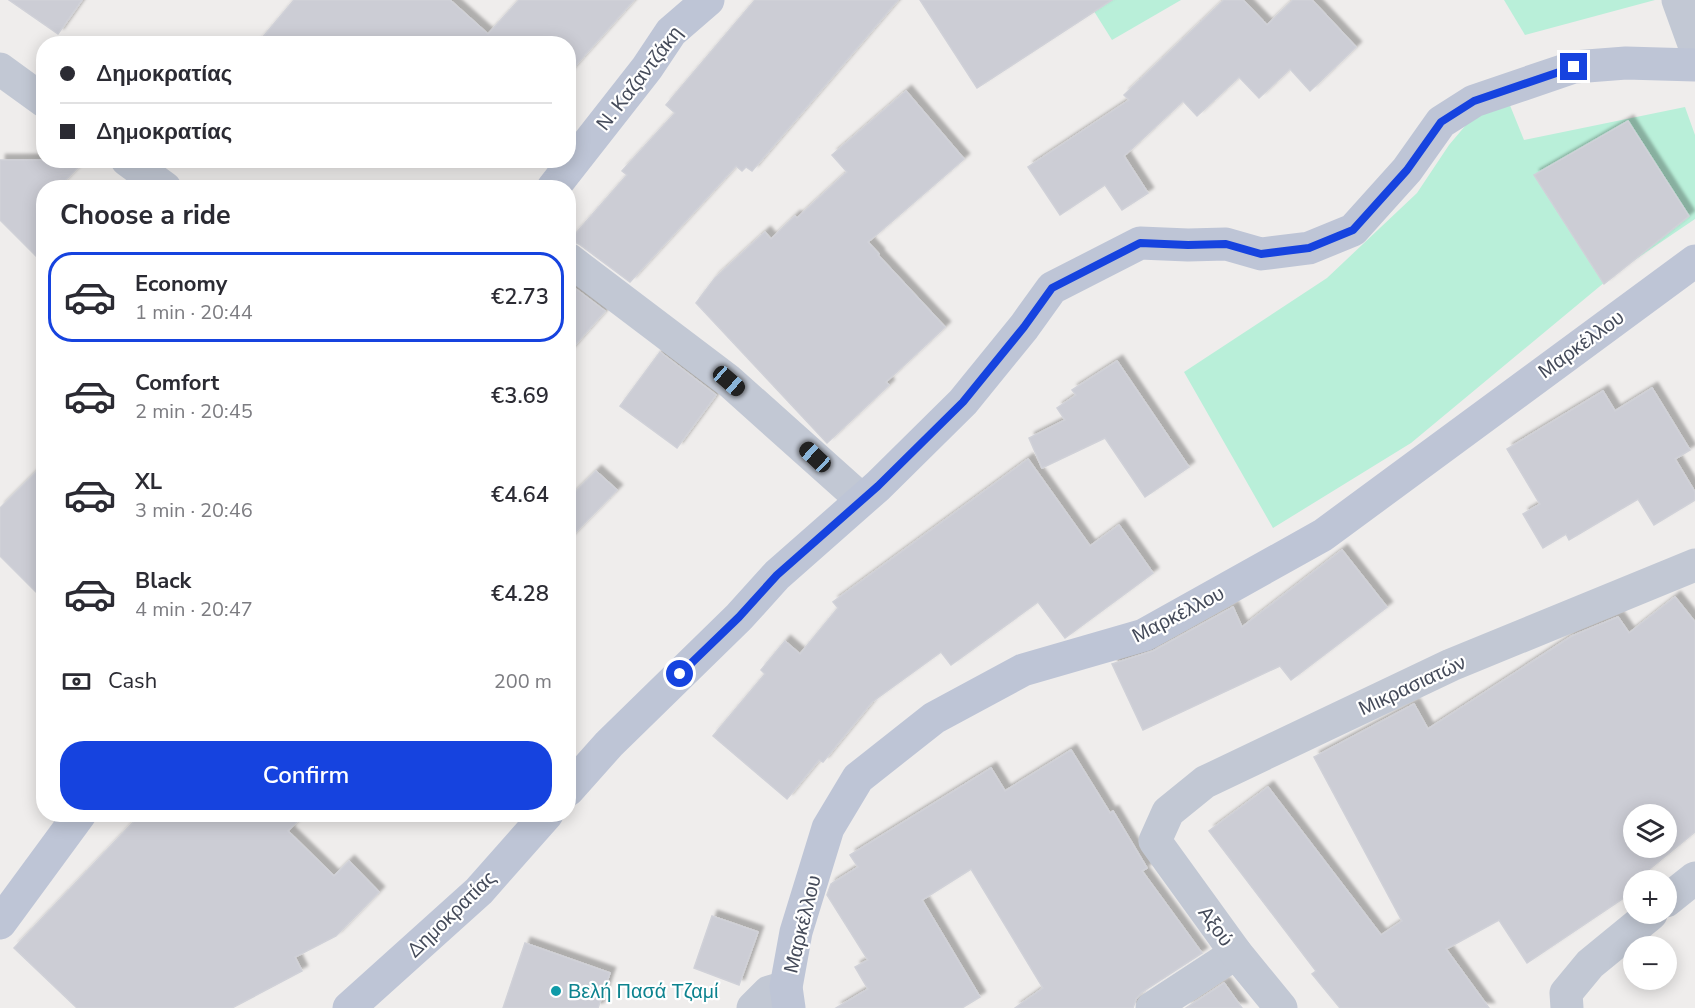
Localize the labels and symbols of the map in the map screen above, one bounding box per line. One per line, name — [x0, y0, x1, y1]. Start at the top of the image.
street label: Ν. Καζαντζάκη — [590, 20, 689, 136]
route end — [1560, 53, 1587, 80]
street label: Μαρκέλλου — [1533, 304, 1630, 385]
car — [710, 362, 748, 400]
car — [796, 438, 834, 476]
street label: Μαρκέλλου — [1127, 580, 1229, 649]
street label: Μικρασιατών — [1354, 649, 1470, 722]
route start — [666, 660, 693, 687]
street label: Δημοκρατίας — [401, 865, 502, 964]
street label: Μαρκέλλου — [777, 872, 828, 976]
street label: Αξού — [1192, 901, 1239, 952]
place label: Βελή Πασά Τζαμί — [568, 978, 719, 1005]
marker: Βελή Πασά Τζαμί — [549, 984, 563, 998]

